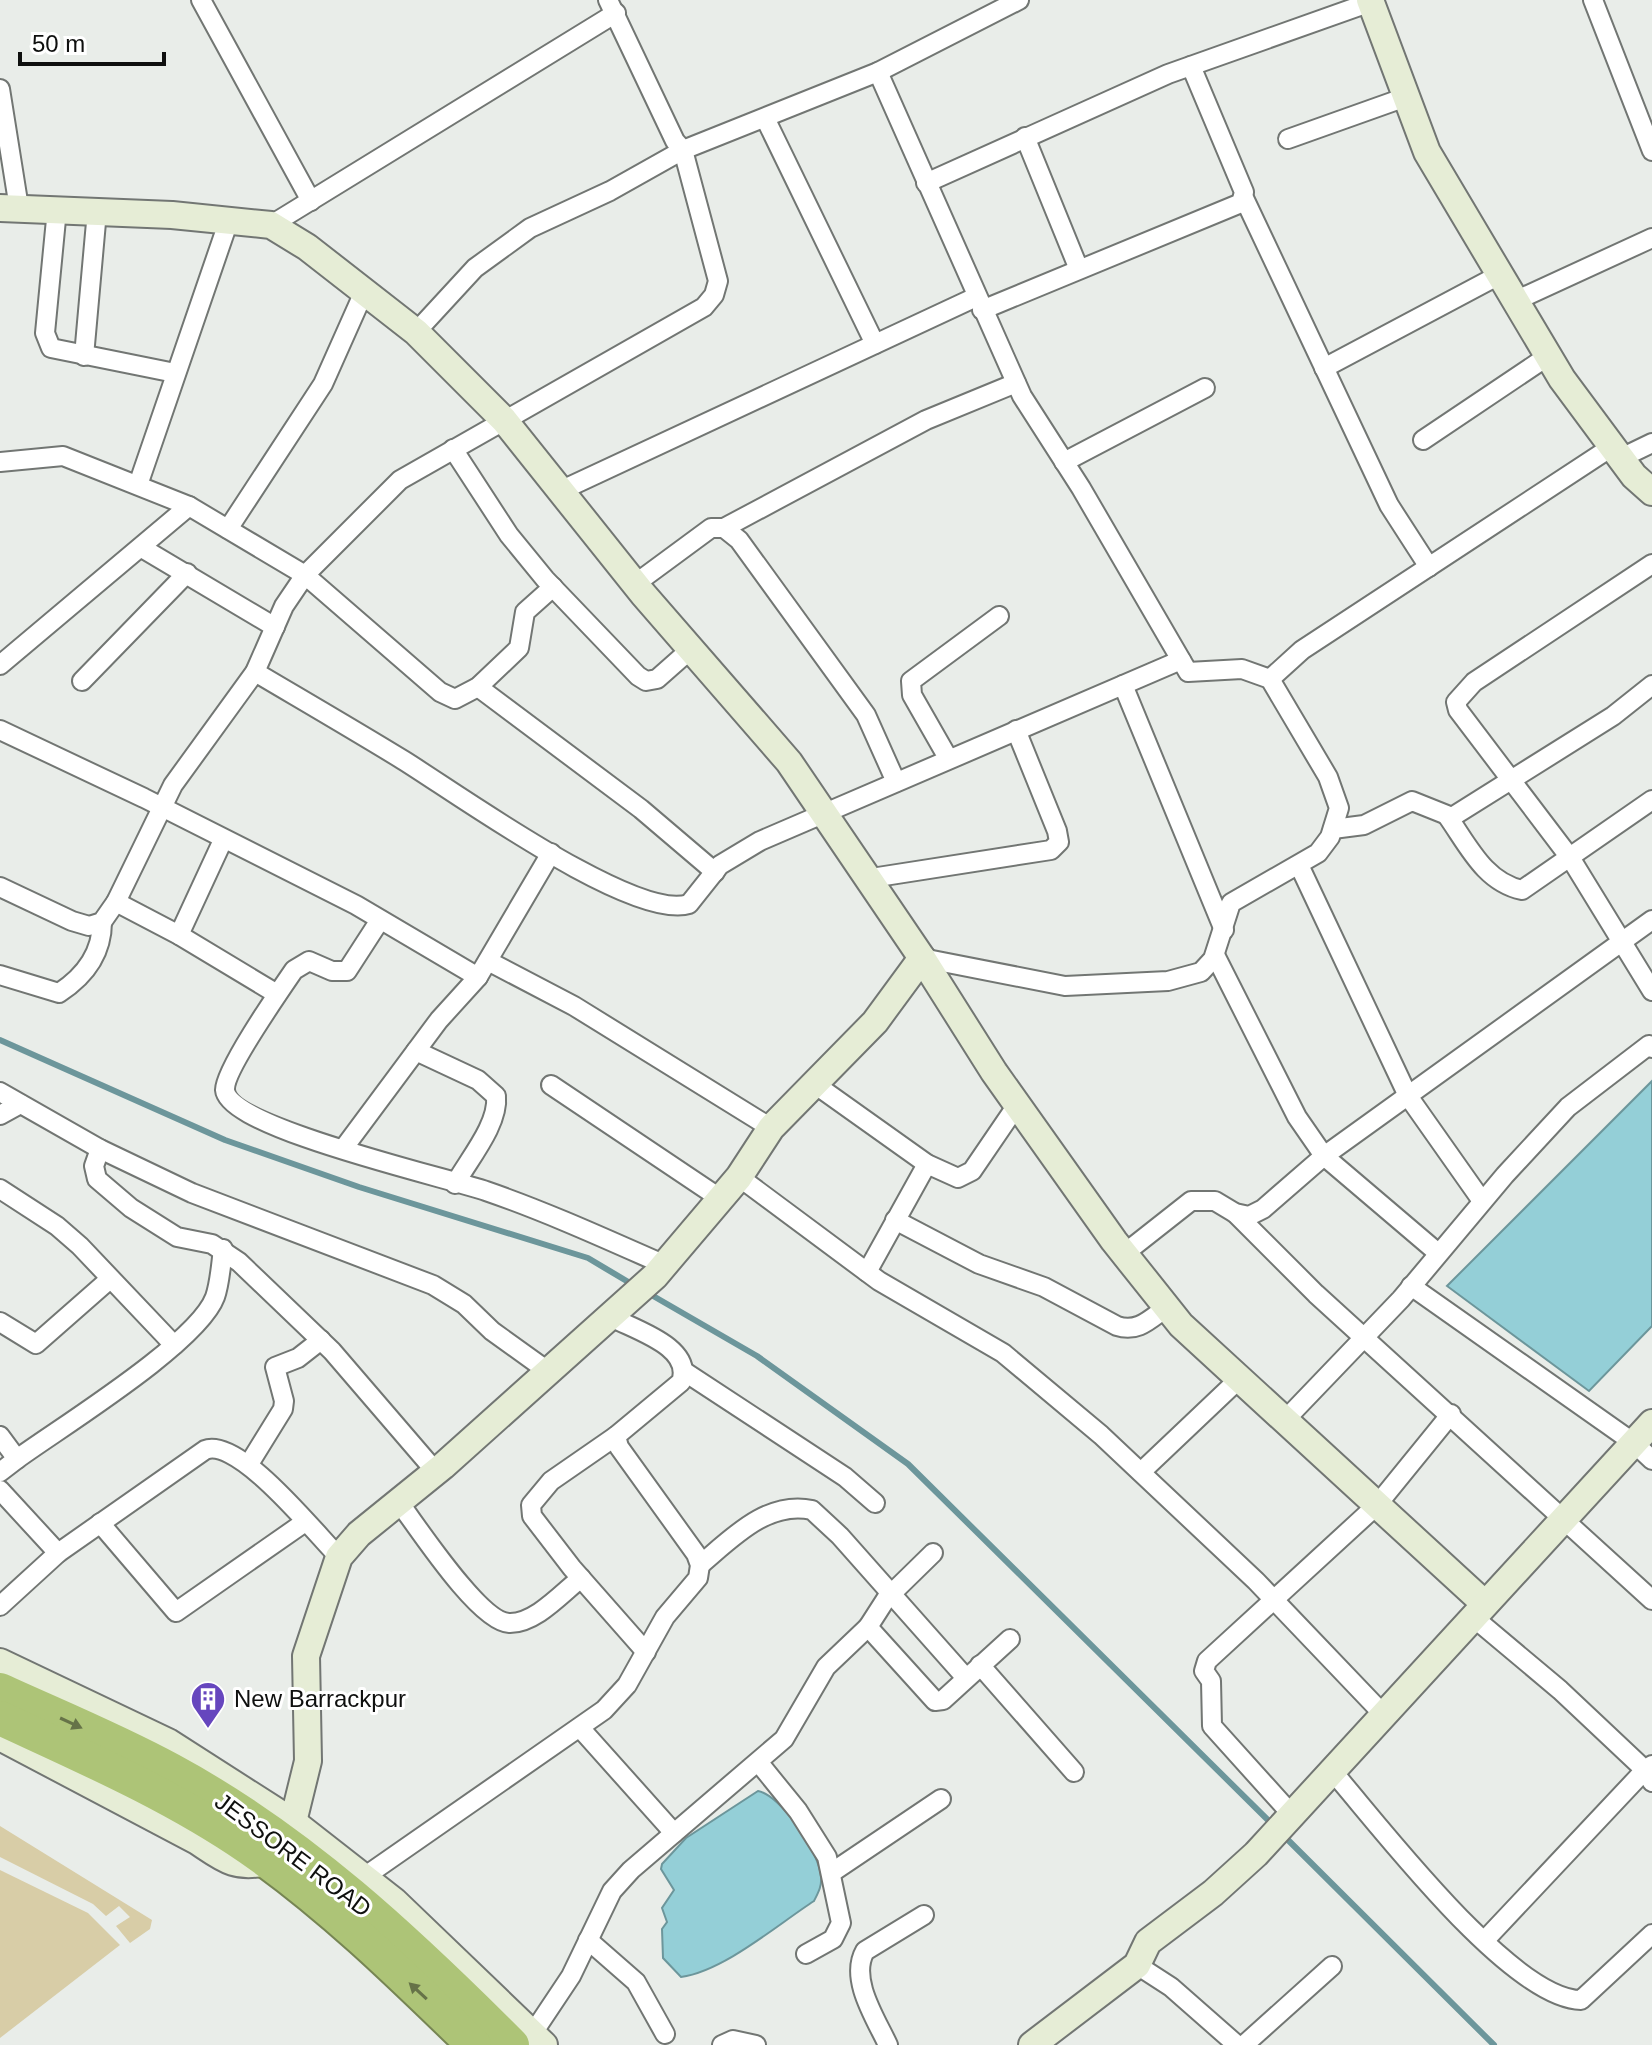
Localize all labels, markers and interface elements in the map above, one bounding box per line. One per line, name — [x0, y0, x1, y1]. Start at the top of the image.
scale bar — [20, 16, 164, 66]
text: 50 m — [32, 30, 85, 57]
building icon: New Barrackpur — [189, 1680, 227, 1730]
place label: New Barrackpur — [234, 1685, 406, 1712]
one-way arrow — [59, 1716, 82, 1730]
street label: JESSORE ROAD — [210, 1787, 377, 1922]
one-way arrow — [408, 1983, 427, 2001]

